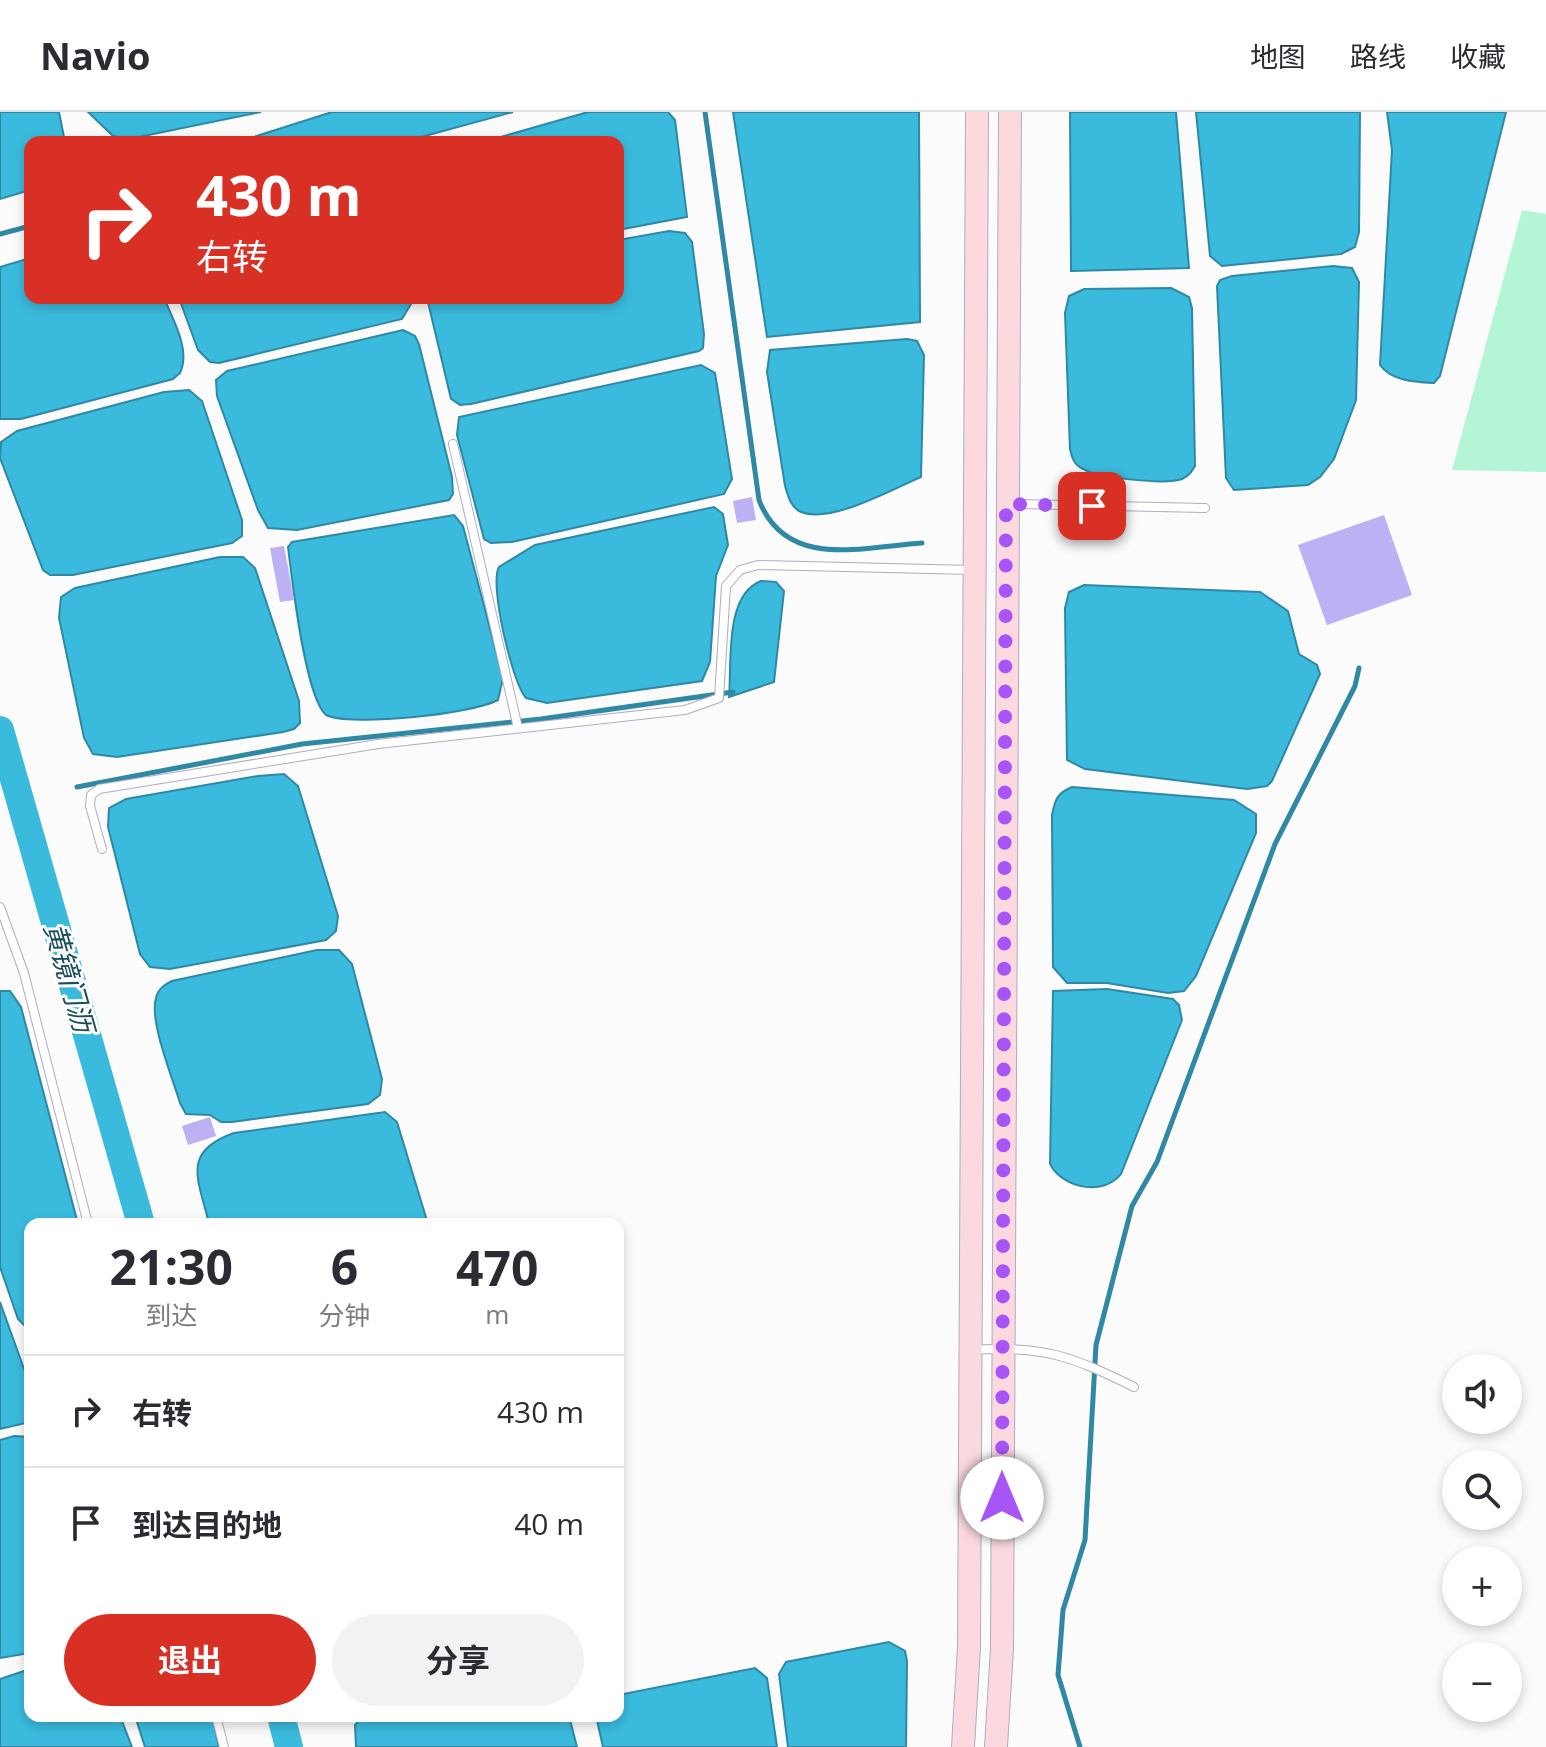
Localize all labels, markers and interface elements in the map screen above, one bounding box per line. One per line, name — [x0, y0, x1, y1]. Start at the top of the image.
text: Navio — [40, 29, 151, 81]
text: 地图 — [1250, 37, 1306, 75]
text: 路线 — [1350, 37, 1406, 75]
text: 收藏 — [1450, 37, 1506, 75]
text: 430 m — [196, 156, 362, 232]
icon: right — [64, 168, 168, 272]
text: 右转 — [196, 232, 268, 281]
pin — [1058, 472, 1126, 540]
icon: arrive — [1070, 484, 1114, 528]
water label: 黄镜门沥 — [36, 918, 105, 1041]
text: 21:30 — [110, 1234, 233, 1299]
text: 6 — [331, 1234, 358, 1299]
text: 470 — [456, 1235, 538, 1300]
text: m — [485, 1296, 509, 1332]
text: 到达 — [145, 1297, 197, 1333]
text: 分钟 — [319, 1297, 371, 1333]
map controls — [1442, 1354, 1522, 1722]
button: sound — [1442, 1354, 1522, 1434]
icon: right — [64, 1389, 108, 1433]
text: 430 m — [497, 1391, 584, 1432]
text: 右转 — [132, 1392, 192, 1433]
button: search — [1442, 1450, 1522, 1530]
position arrow — [960, 1456, 1044, 1540]
icon: arrive — [64, 1501, 108, 1545]
text: 40 m — [514, 1503, 584, 1544]
text: 到达目的地 — [132, 1504, 282, 1545]
button: + — [1442, 1546, 1522, 1626]
button: 退出 — [64, 1614, 316, 1706]
button: 分享 — [332, 1614, 584, 1706]
button: − — [1442, 1642, 1522, 1722]

